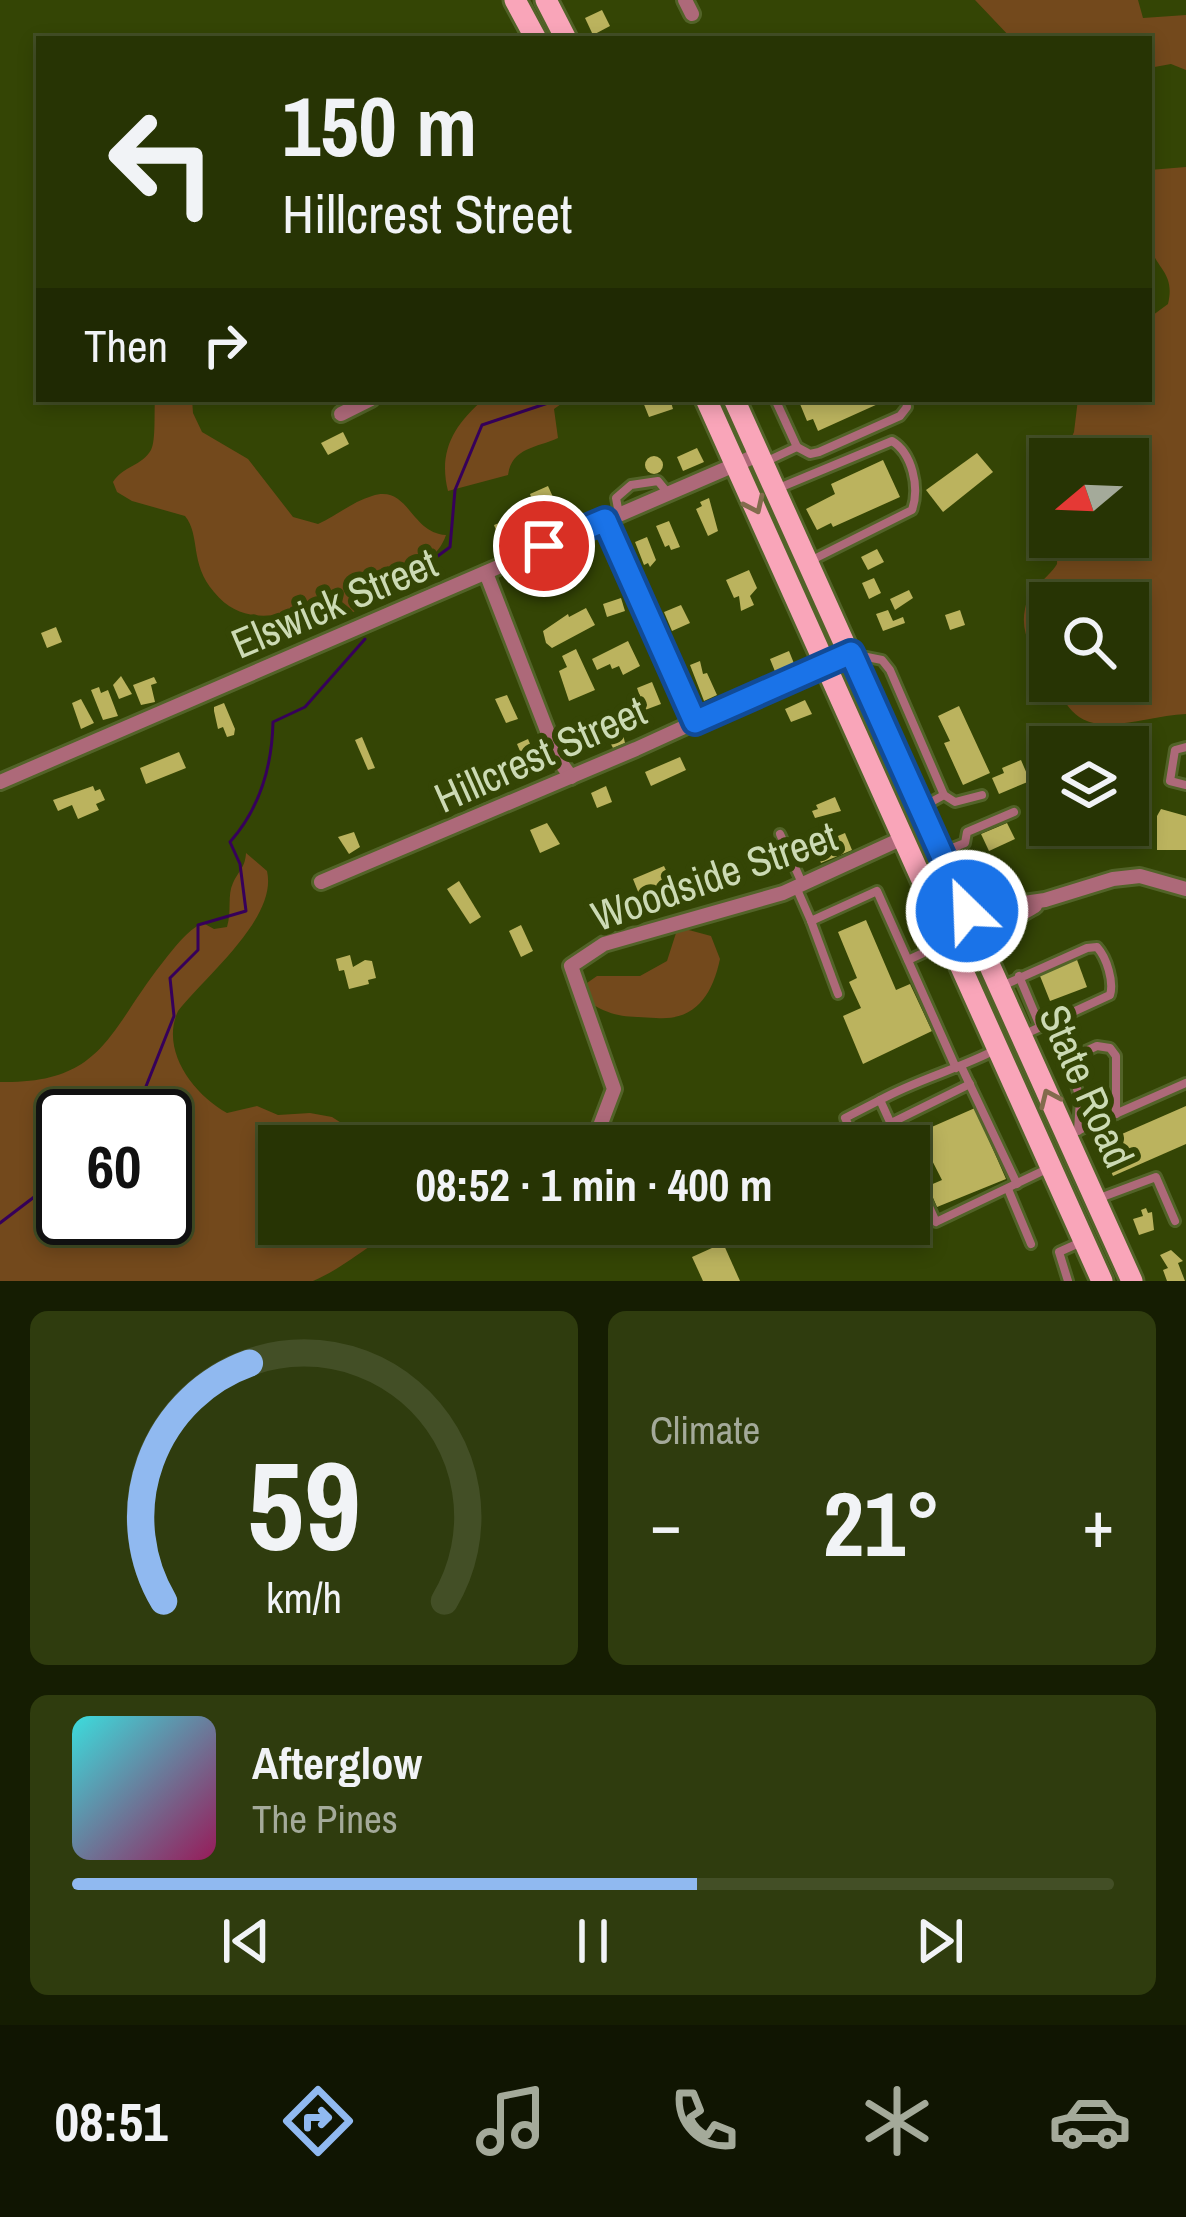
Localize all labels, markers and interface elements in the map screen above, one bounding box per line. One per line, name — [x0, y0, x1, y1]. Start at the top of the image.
text: 150 m — [282, 69, 477, 182]
icon: left — [84, 84, 240, 240]
text: Hillcrest Street — [282, 177, 572, 250]
icon: right — [192, 312, 258, 378]
text: Then — [84, 315, 168, 376]
north arrow — [1029, 438, 1149, 558]
map controls — [1029, 438, 1149, 846]
one-way arrow — [741, 493, 764, 515]
pin — [493, 495, 595, 597]
icon: arrive — [511, 513, 577, 579]
street label: Elswick Street — [223, 535, 445, 671]
button: search — [1029, 582, 1149, 702]
street label: Hillcrest Street — [425, 682, 655, 826]
button: layers — [1029, 726, 1149, 846]
street label: Woodside Street — [584, 808, 844, 944]
position arrow — [904, 848, 1030, 974]
street label: State Road — [1026, 996, 1148, 1176]
one-way arrow — [1040, 1088, 1064, 1110]
speed limit sign: 60 — [36, 1089, 192, 1245]
text: 08:52 · 1 min · 400 m — [416, 1154, 772, 1215]
text: Climate — [650, 1404, 760, 1456]
text: 59 — [247, 1421, 361, 1589]
text: 21° — [823, 1463, 941, 1584]
text: − — [650, 1479, 682, 1568]
text: + — [1082, 1479, 1114, 1568]
text: km/h — [266, 1569, 342, 1626]
text: Afterglow — [252, 1732, 422, 1793]
text: The Pines — [252, 1793, 398, 1845]
icon: previous — [213, 1908, 279, 1974]
icon: pause — [560, 1908, 626, 1974]
icon: next — [907, 1908, 973, 1974]
icon: directions — [276, 2079, 360, 2163]
icon: music — [469, 2079, 553, 2163]
icon: phone — [662, 2079, 746, 2163]
icon: climate — [855, 2079, 939, 2163]
icon: car — [1048, 2079, 1132, 2163]
text: 08:51 — [54, 2085, 168, 2158]

